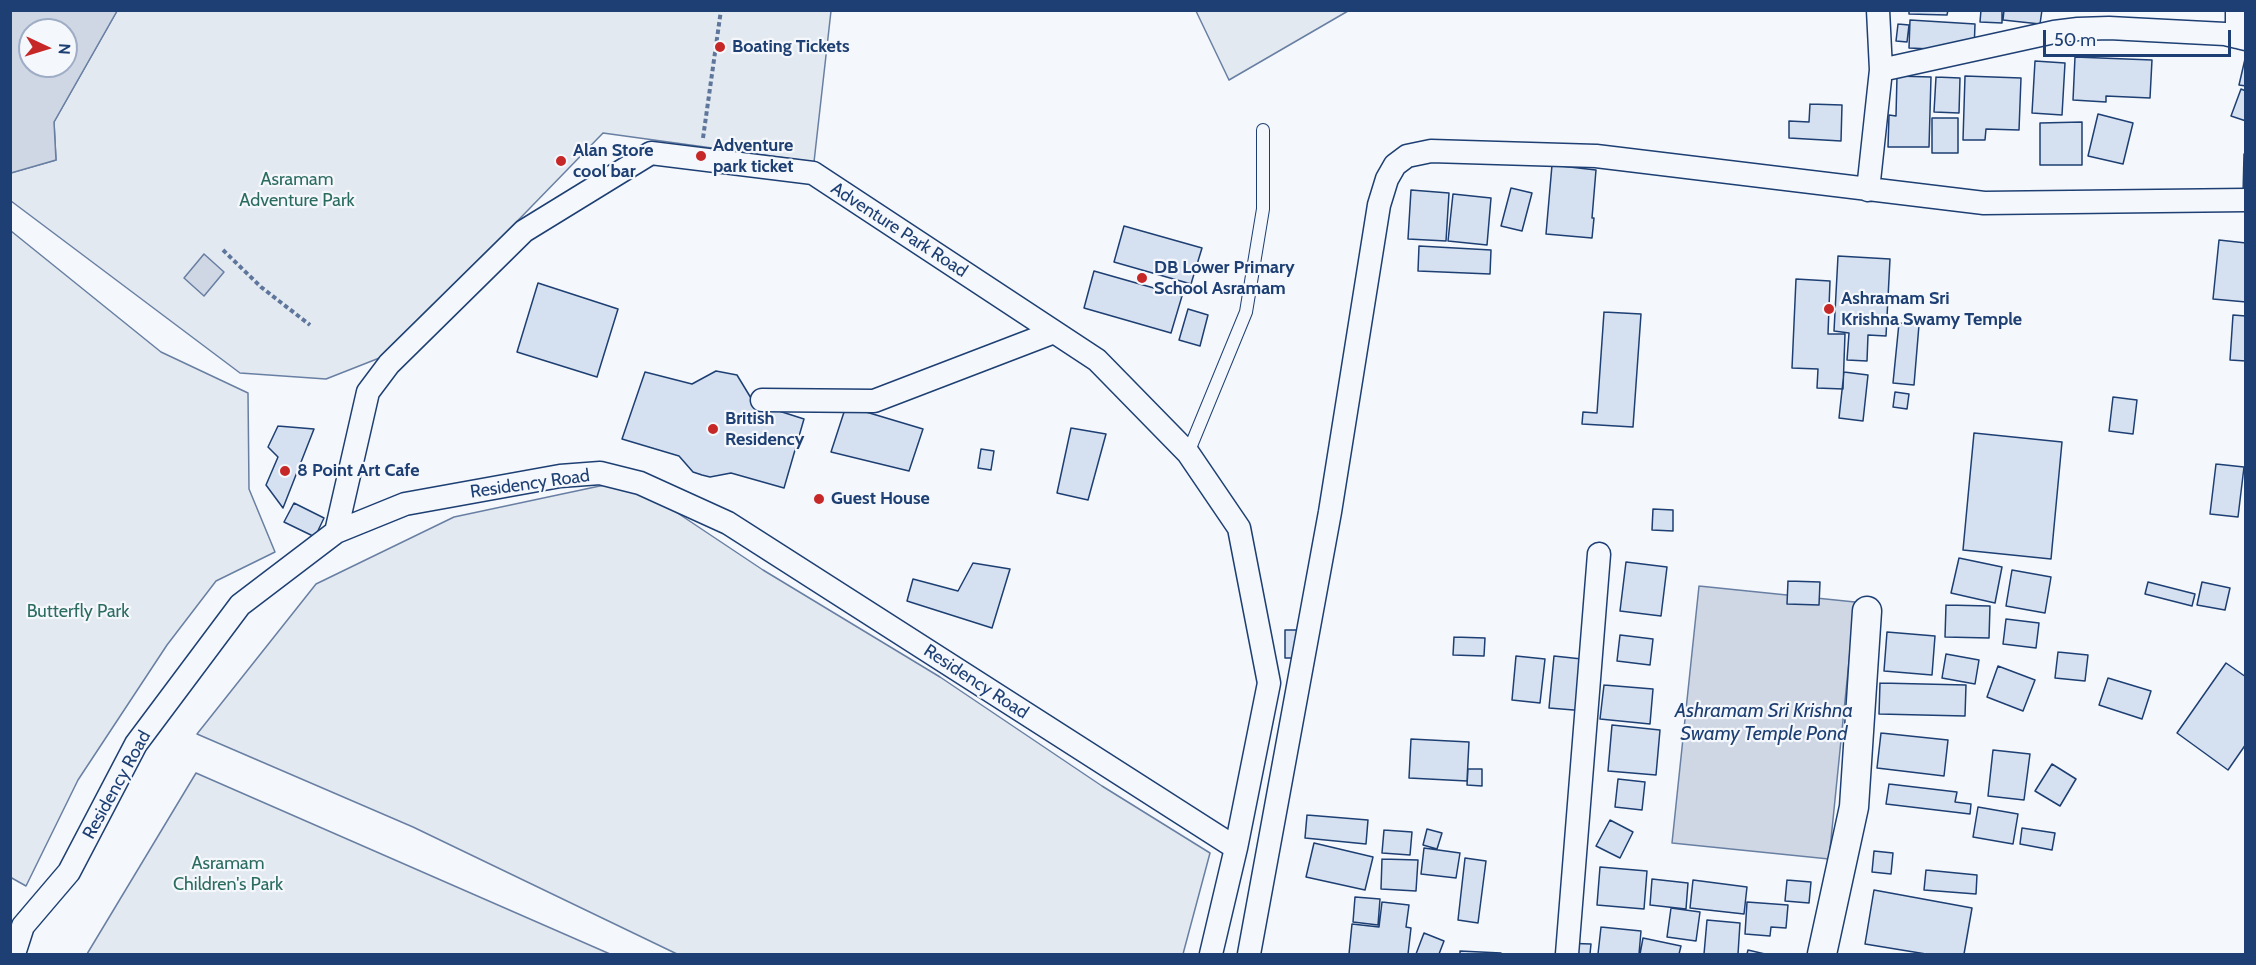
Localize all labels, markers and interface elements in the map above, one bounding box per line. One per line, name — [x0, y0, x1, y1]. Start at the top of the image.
north arrow — [18, 18, 78, 78]
scale bar — [2046, 18, 2234, 56]
text: 50 m — [2054, 29, 2096, 51]
place label: Boating Tickets — [732, 36, 850, 58]
marker: Boating Tickets — [713, 40, 727, 54]
text: N — [55, 43, 74, 55]
place label: Adventure park ticket — [713, 135, 793, 178]
place label: Alan Store cool bar — [573, 140, 653, 182]
marker: Adventure park ticket — [694, 149, 708, 163]
marker: Alan Store cool bar — [554, 154, 568, 168]
park label: Asramam Adventure Park — [239, 169, 355, 212]
street label: Adventure Park Road — [827, 178, 971, 282]
place label: DB Lower Primary School Asramam — [1154, 257, 1295, 300]
marker: DB Lower Primary School Asramam — [1135, 271, 1149, 285]
place label: Ashramam Sri Krishna Swamy Temple — [1841, 288, 2022, 330]
marker: Ashramam Sri Krishna Swamy Temple — [1822, 302, 1836, 316]
place label: British Residency — [725, 408, 804, 450]
marker: British Residency — [706, 422, 720, 436]
place label: 8 Point Art Cafe — [297, 460, 420, 482]
marker: 8 Point Art Cafe — [278, 464, 292, 478]
street label: Residency Road — [469, 465, 591, 503]
place label: Guest House — [831, 488, 930, 510]
marker: Guest House — [812, 492, 826, 506]
park label: Butterfly Park — [27, 601, 129, 623]
street label: Residency Road — [920, 640, 1032, 724]
water label: Ashramam Sri Krishna Swamy Temple Pond — [1675, 699, 1853, 746]
street label: Residency Road — [78, 727, 156, 843]
park label: Asramam Children's Park — [173, 853, 283, 896]

